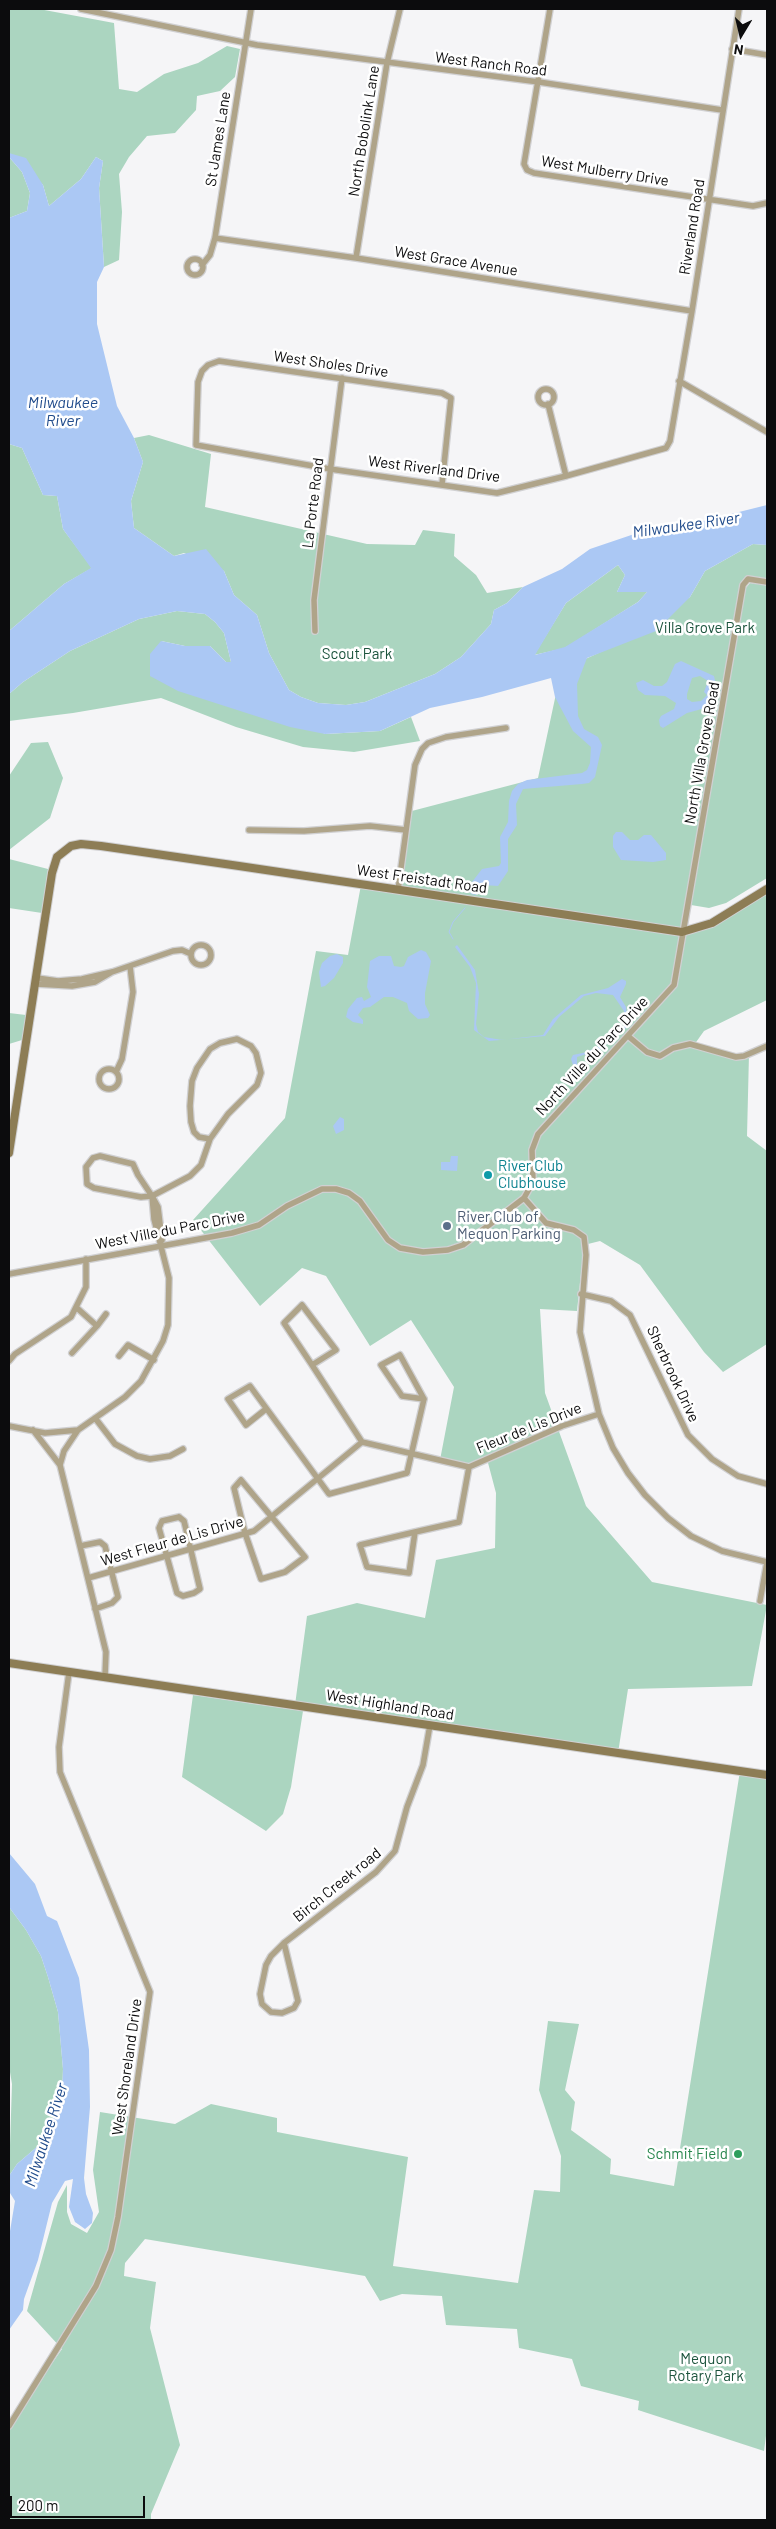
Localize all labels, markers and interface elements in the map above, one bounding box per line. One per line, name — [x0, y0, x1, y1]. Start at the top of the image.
north arrow — [716, 10, 766, 60]
text: N — [733, 41, 745, 59]
street label: West Ranch Road — [434, 48, 548, 80]
street label: North Bobolink Lane — [345, 64, 383, 198]
street label: St James Lane — [202, 90, 234, 188]
street label: West Mulberry Drive — [540, 152, 670, 190]
street label: Riverland Road — [676, 178, 708, 276]
street label: West Grace Avenue — [393, 242, 519, 280]
street label: West Sholes Drive — [272, 347, 390, 381]
water label: Milwaukee River — [28, 393, 98, 431]
street label: West Riverland Drive — [367, 452, 501, 486]
street label: La Porte Road — [299, 457, 327, 549]
water label: Milwaukee River — [631, 508, 741, 542]
park label: Villa Grove Park — [655, 619, 755, 637]
park label: Scout Park — [322, 645, 392, 663]
street label: North Villa Grove Road — [681, 680, 723, 826]
street label: West Freistadt Road — [356, 861, 488, 897]
street label: North Ville du Parc Drive — [532, 993, 652, 1119]
place label: River Club Clubhouse — [498, 1157, 566, 1192]
marker: River Club Clubhouse — [482, 1169, 494, 1181]
street label: West Ville du Parc Drive — [94, 1207, 246, 1253]
place label: River Club of Mequon Parking — [457, 1208, 561, 1243]
marker: River Club of Mequon Parking — [441, 1220, 453, 1232]
street label: Sherbrook Drive — [643, 1323, 703, 1425]
street label: Fleur de Lis Drive — [474, 1399, 584, 1457]
street label: West Fleur de Lis Drive — [99, 1512, 245, 1570]
street label: West Highland Road — [325, 1686, 455, 1724]
street label: Birch Creek road — [289, 1844, 385, 1926]
street label: West Shoreland Drive — [108, 1997, 146, 2137]
water label: Milwaukee River — [20, 2081, 72, 2189]
place label: Schmit Field — [647, 2145, 728, 2163]
marker: Schmit Field — [732, 2148, 744, 2160]
park label: Mequon Rotary Park — [668, 2350, 744, 2385]
scale bar — [12, 2486, 148, 2518]
text: 200 m — [18, 2496, 58, 2514]

